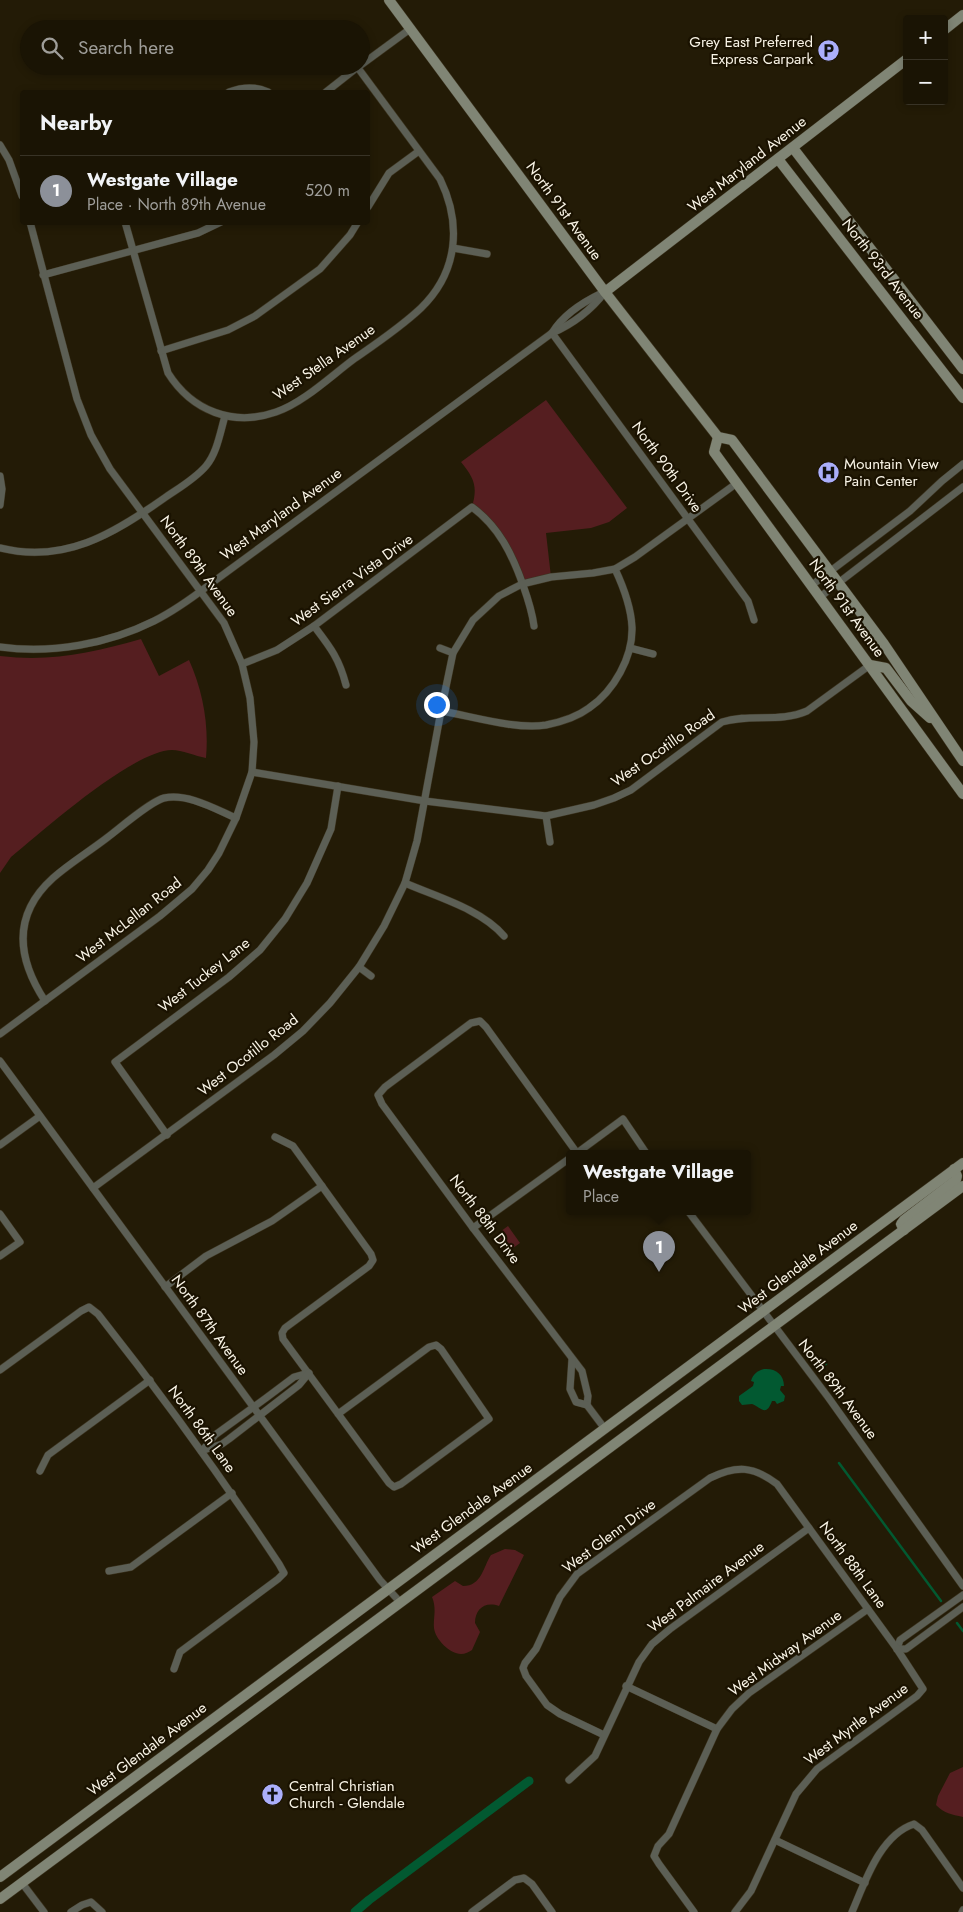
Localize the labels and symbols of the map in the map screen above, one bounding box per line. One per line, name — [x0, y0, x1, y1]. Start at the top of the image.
place label: Grey East Preferred Express Carpark — [689, 31, 813, 70]
parking icon: Grey East Preferred Express Carpark — [817, 39, 841, 63]
street label: West Maryland Avenue — [683, 110, 811, 217]
street label: North 91st Avenue — [521, 157, 608, 265]
street label: North 93rd Avenue — [837, 214, 930, 324]
street label: West Stella Avenue — [268, 318, 380, 406]
street label: North 90th Drive — [626, 417, 708, 517]
place label: Mountain View Pain Center — [844, 453, 939, 492]
hospital icon: Mountain View Pain Center — [816, 461, 840, 485]
street label: West Maryland Avenue — [216, 462, 346, 566]
street label: North 89th Avenue — [155, 511, 243, 621]
street label: West Sierra Vista Drive — [287, 528, 418, 632]
street label: North 91st Avenue — [804, 554, 891, 662]
your location — [424, 692, 450, 718]
street label: West Ocotillo Road — [607, 704, 719, 792]
street label: West McLellan Road — [72, 872, 186, 968]
street label: West Tuckey Lane — [154, 932, 255, 1018]
street label: West Ocotillo Road — [193, 1009, 303, 1101]
street label: North 88th Drive — [444, 1170, 526, 1268]
street label: West Glendale Avenue — [734, 1215, 862, 1319]
pin: 1 — [643, 1231, 675, 1272]
street label: North 87th Avenue — [166, 1270, 254, 1380]
street label: North 89th Avenue — [793, 1334, 883, 1444]
street label: North 86th Lane — [163, 1381, 241, 1477]
street label: West Glendale Avenue — [407, 1457, 537, 1559]
street label: West Glenn Drive — [558, 1493, 661, 1578]
street label: North 88th Lane — [814, 1517, 892, 1613]
street label: West Palmaire Avenue — [643, 1536, 769, 1638]
street label: West Midway Avenue — [724, 1604, 846, 1702]
street label: West Myrtle Avenue — [799, 1677, 913, 1771]
street label: West Glendale Avenue — [83, 1697, 211, 1801]
place label: Central Christian Church - Glendale — [289, 1775, 405, 1814]
church icon: Central Christian Church - Glendale — [261, 1783, 285, 1807]

